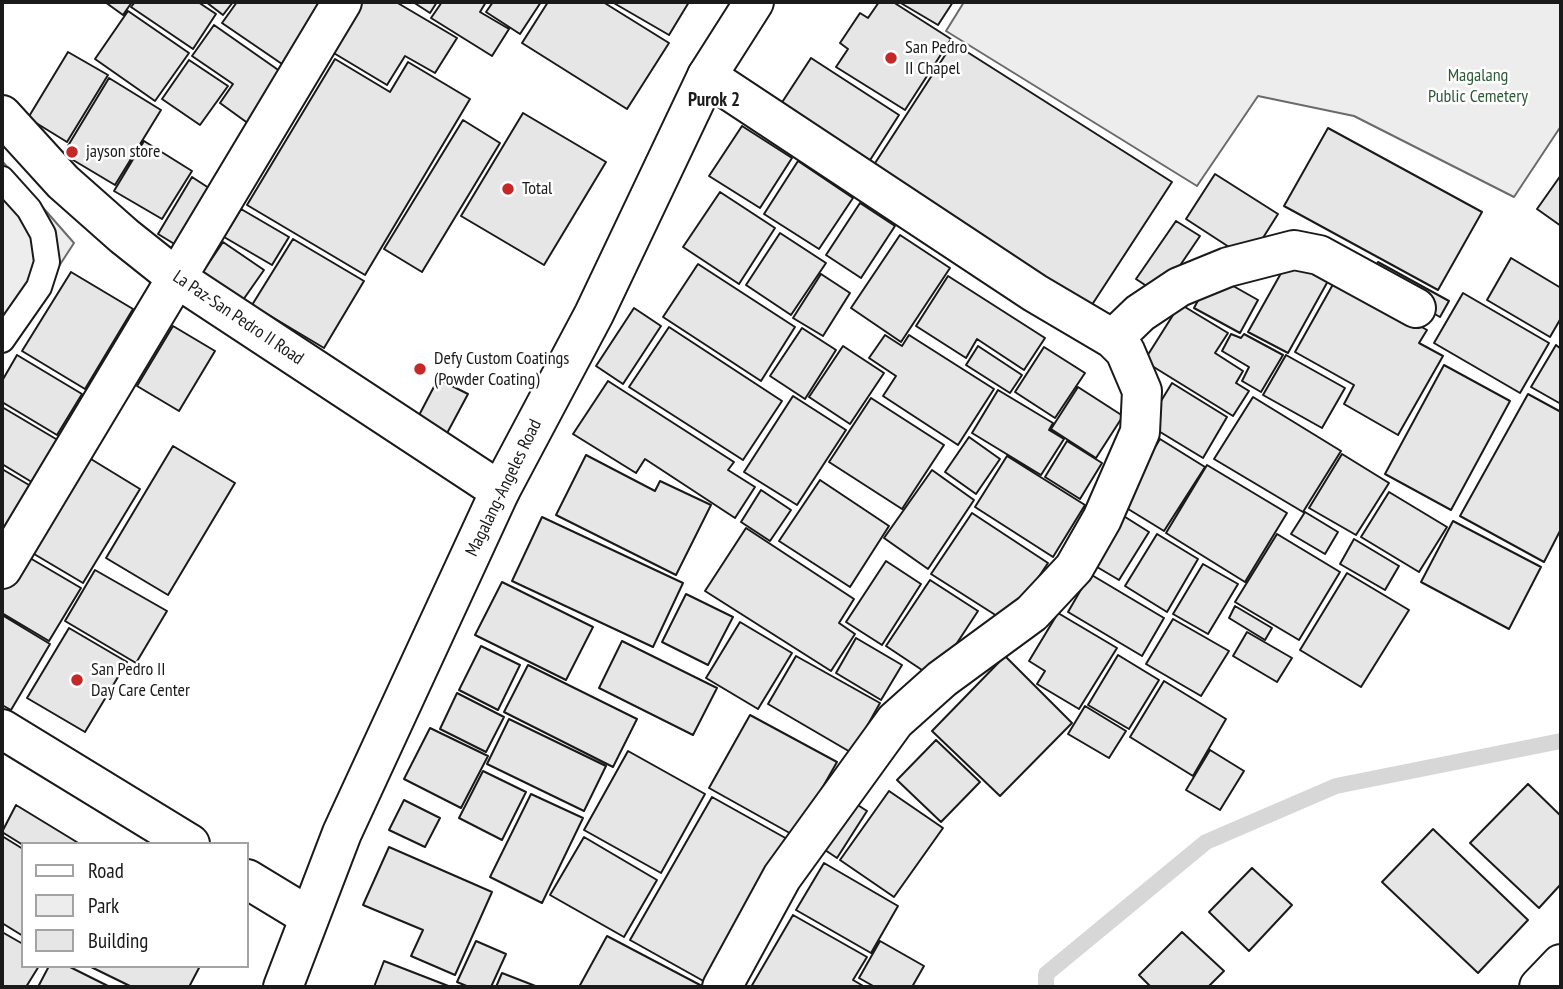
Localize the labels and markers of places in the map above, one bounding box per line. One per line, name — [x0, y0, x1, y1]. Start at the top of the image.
place label: San Pedro II Chapel — [905, 37, 967, 80]
marker: San Pedro II Chapel — [883, 50, 899, 66]
place label: jayson store — [86, 141, 160, 163]
marker: jayson store — [64, 144, 80, 160]
place label: Total — [522, 178, 552, 200]
marker: Total — [500, 181, 516, 197]
place label: Defy Custom Coatings (Powder Coating) — [434, 348, 569, 390]
marker: Defy Custom Coatings (Powder Coating) — [412, 361, 428, 377]
place label: San Pedro II Day Care Center — [91, 659, 190, 702]
marker: San Pedro II Day Care Center — [69, 672, 85, 688]

